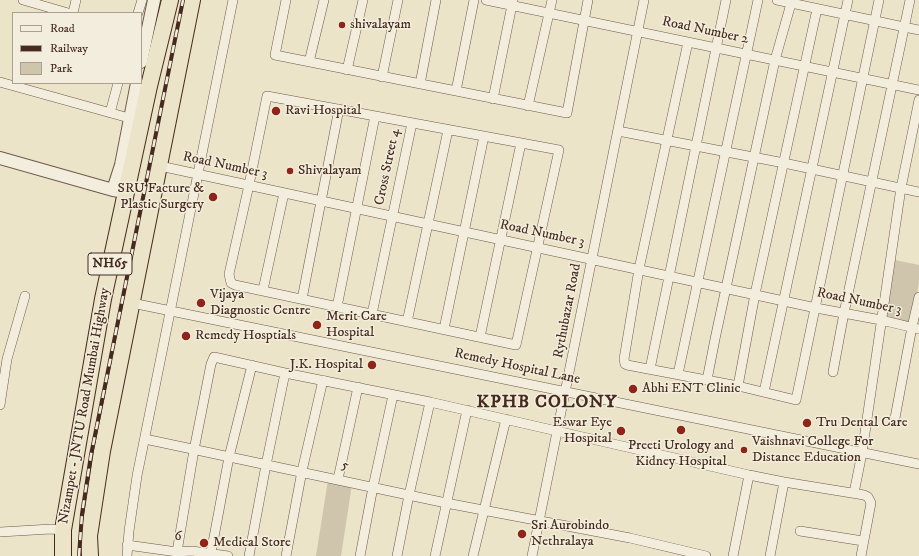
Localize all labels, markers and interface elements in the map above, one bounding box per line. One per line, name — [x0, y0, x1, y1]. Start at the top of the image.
legend — [12, 12, 142, 84]
street label: Road Number 2 — [660, 14, 750, 48]
place label: shivalayam — [350, 17, 411, 33]
marker: shivalayam — [337, 20, 347, 30]
text: Road — [50, 21, 75, 36]
text: Railway — [50, 41, 88, 56]
text: Park — [50, 61, 72, 76]
place label: Ravi Hospital — [285, 103, 361, 119]
marker: Ravi Hospital — [270, 105, 282, 117]
street label: Cross Street 4 — [372, 127, 404, 207]
street label: Road Number 3 — [181, 149, 269, 183]
place label: Shivalayam — [298, 163, 362, 179]
marker: Shivalayam — [285, 166, 295, 176]
place label: SRU Facture & Plastic Surgery — [118, 181, 204, 214]
marker: SRU Facture & Plastic Surgery — [207, 191, 219, 203]
street label: Road Number 3 — [498, 217, 586, 251]
road number: NH65 — [88, 253, 132, 275]
street label: Rythubazar Road — [551, 262, 585, 360]
street label: Road Number 3 — [815, 285, 903, 319]
street label: Nizampet - JNTU Road Mumbai Highway — [56, 287, 114, 525]
place label: Vijaya Diagnostic Centre — [210, 287, 311, 320]
marker: Vijaya Diagnostic Centre — [195, 297, 207, 309]
place label: Merit Care Hospital — [326, 309, 387, 342]
marker: Merit Care Hospital — [311, 319, 323, 331]
place label: Remedy Hosptials — [195, 328, 296, 344]
marker: Remedy Hosptials — [180, 330, 192, 342]
street label: Remedy Hospital Lane — [453, 345, 581, 389]
place label: J.K. Hospital — [290, 357, 363, 373]
marker: J.K. Hospital — [366, 359, 378, 371]
place label: Abhi ENT Clinic — [642, 381, 740, 397]
marker: Abhi ENT Clinic — [627, 383, 639, 395]
district label: KPHB COLONY — [477, 392, 617, 414]
place label: Eswar Eye Hospital — [552, 415, 612, 448]
place label: Tru Dental Care — [816, 415, 908, 431]
marker: Tru Dental Care — [801, 417, 813, 429]
marker: Preeti Urology and Kidney Hospital — [675, 424, 687, 436]
marker: Eswar Eye Hospital — [615, 425, 627, 437]
place label: Vaishnavi College For Distance Education — [752, 434, 873, 466]
place label: Preeti Urology and Kidney Hospital — [628, 438, 734, 470]
marker: Vaishnavi College For Distance Education — [739, 445, 749, 455]
street label: 5 — [340, 457, 350, 475]
place label: Sri Aurobindo Nethralaya — [531, 518, 609, 550]
street label: 6 — [174, 528, 182, 546]
marker: Sri Aurobindo Nethralaya — [516, 528, 528, 540]
place label: Medical Store — [213, 535, 291, 551]
marker: Medical Store — [198, 537, 210, 549]

